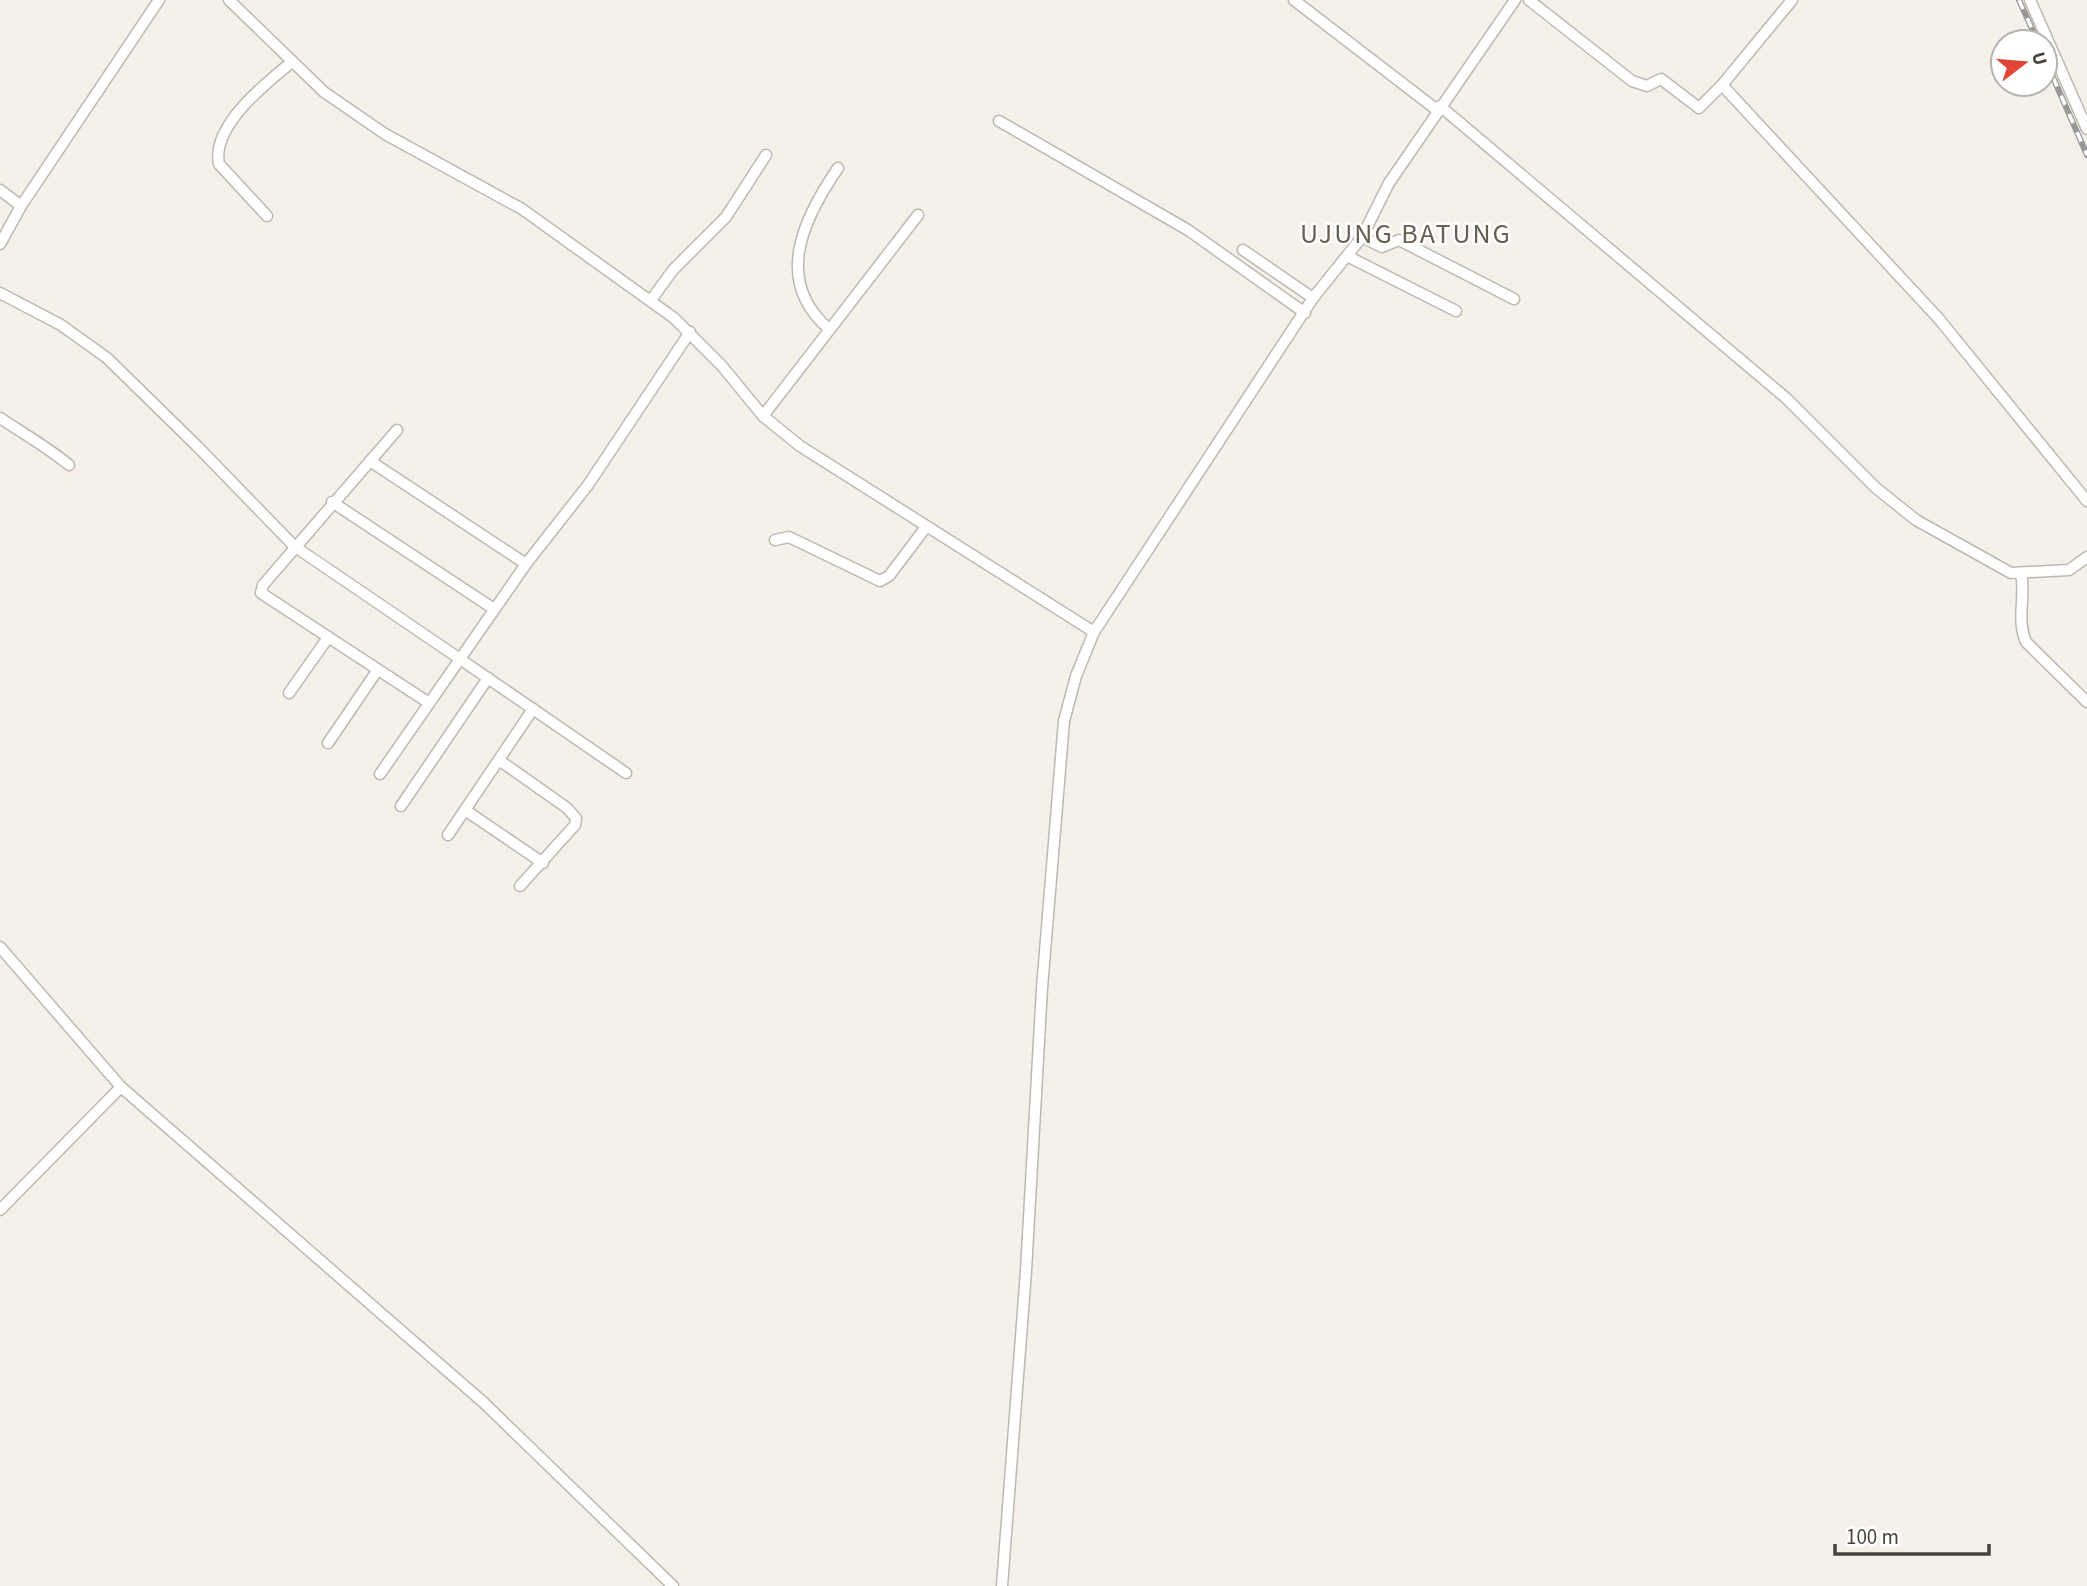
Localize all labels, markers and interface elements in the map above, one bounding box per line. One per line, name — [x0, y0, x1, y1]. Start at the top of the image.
north arrow — [1989, 28, 2059, 98]
text: U — [2024, 49, 2054, 69]
district label: UJUNG BATUNG — [1300, 214, 1512, 254]
scale bar — [1835, 1512, 1989, 1556]
text: 100 m — [1846, 1522, 1899, 1552]

